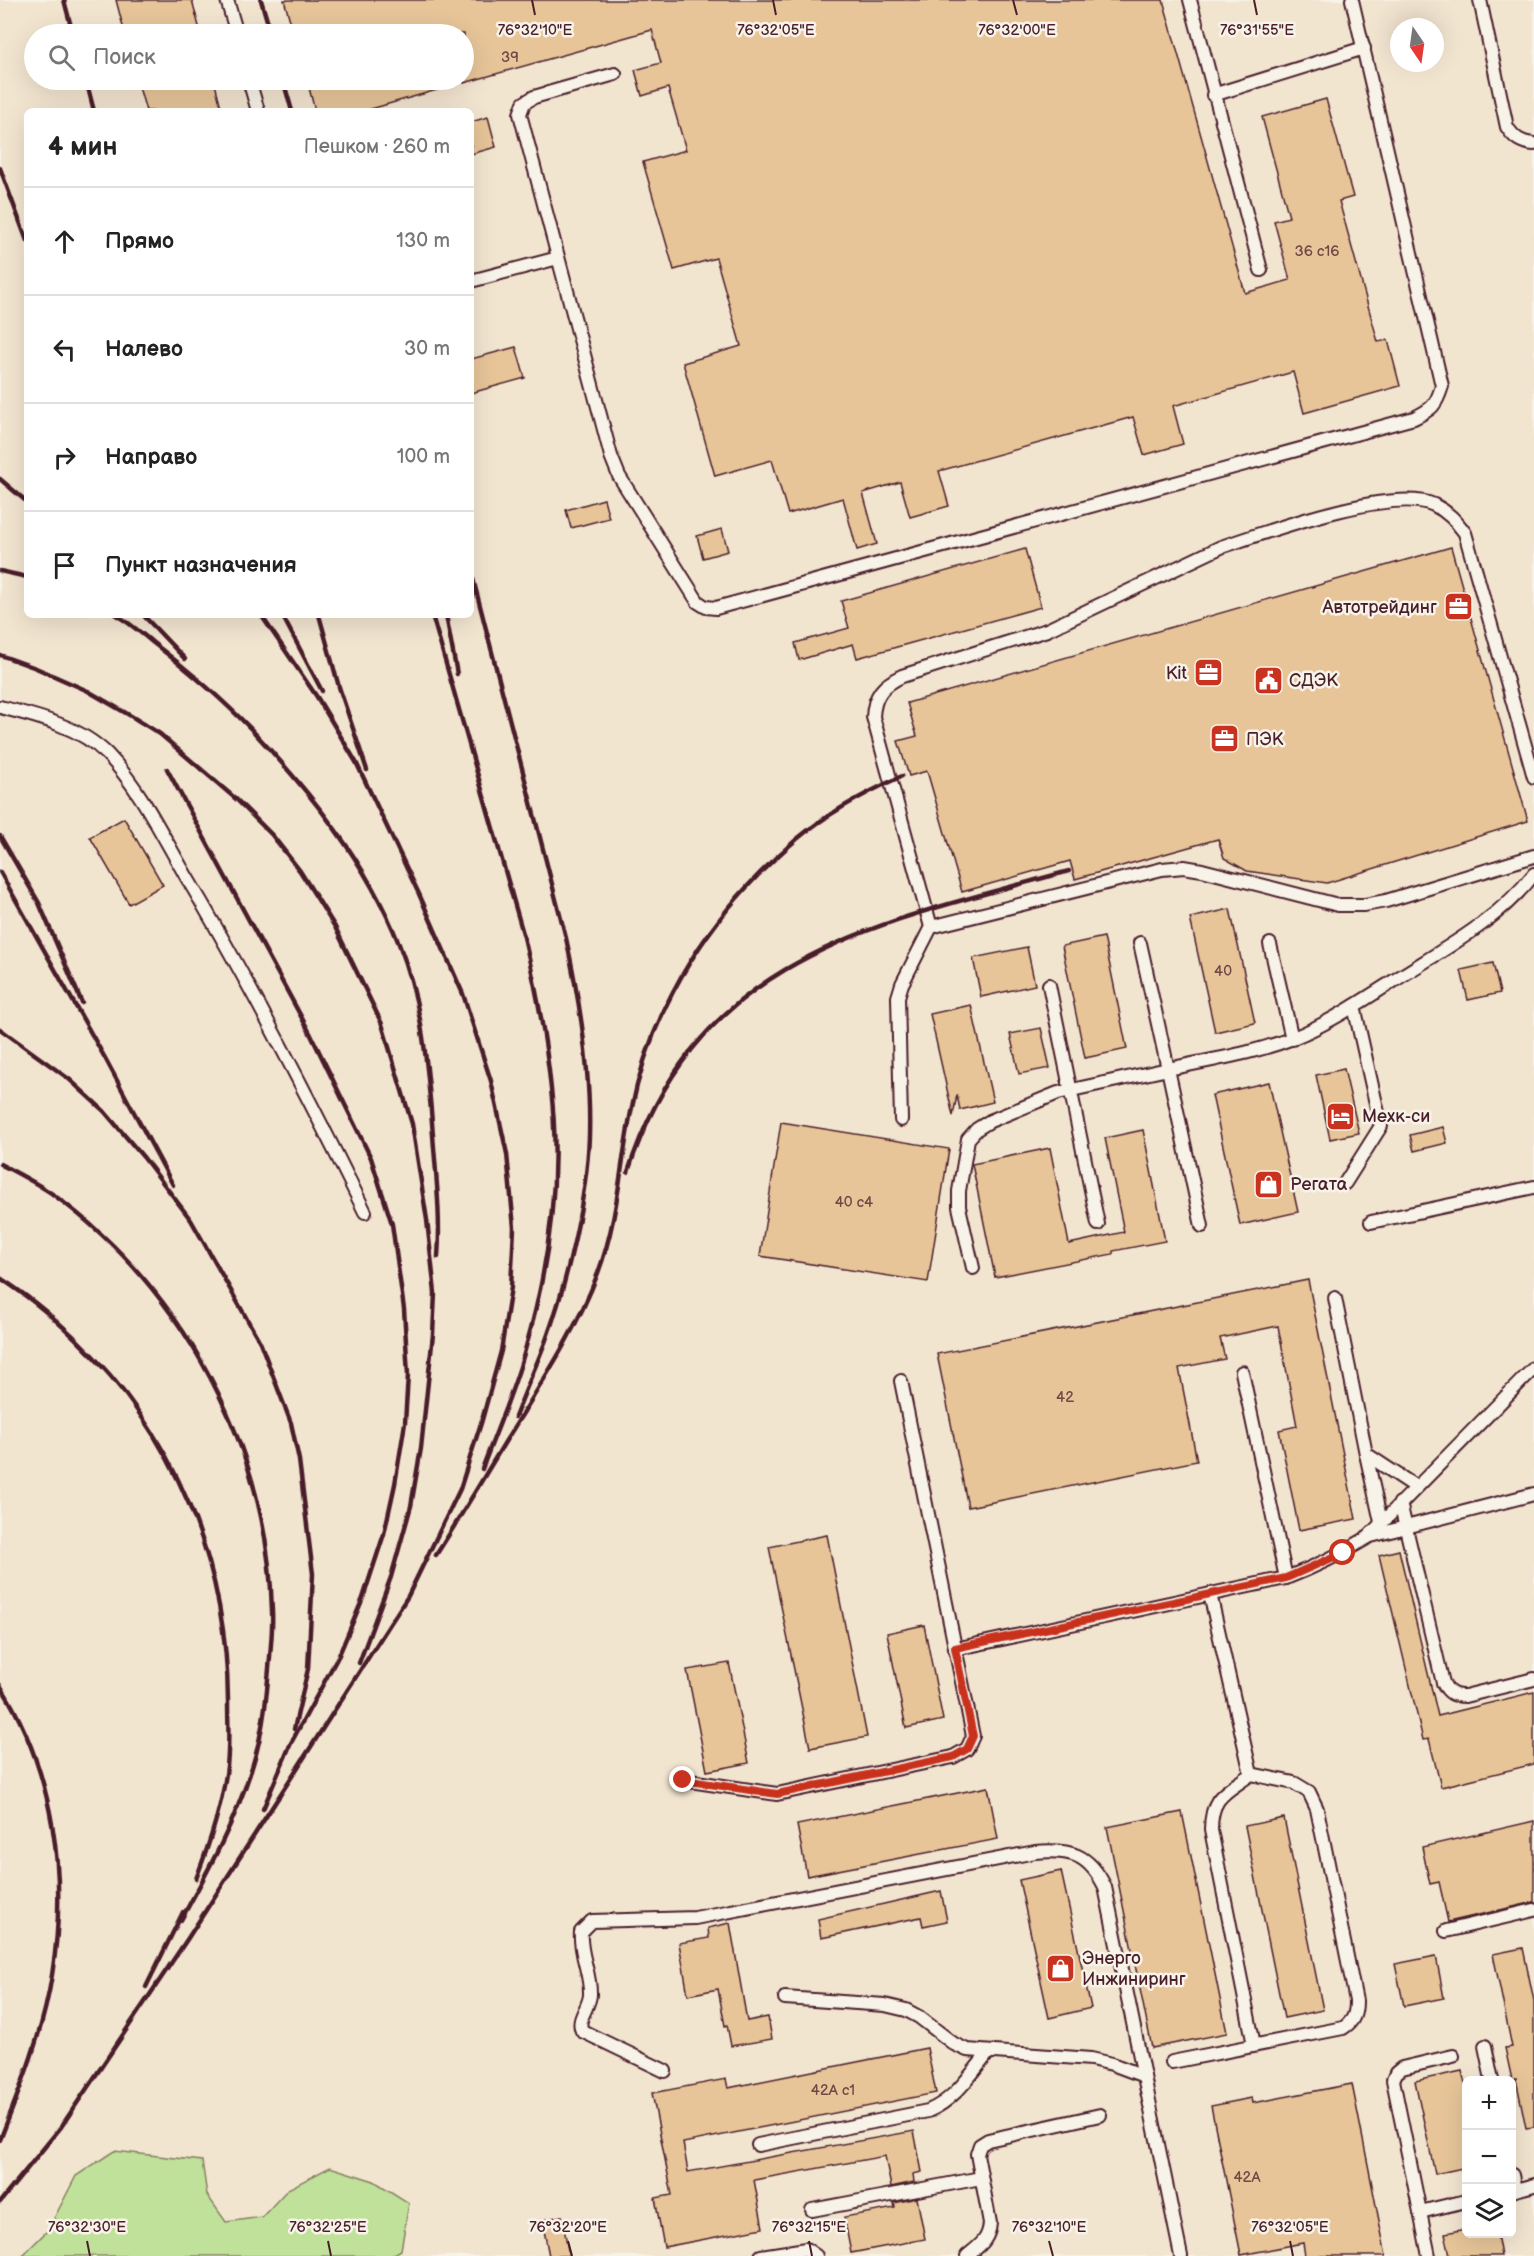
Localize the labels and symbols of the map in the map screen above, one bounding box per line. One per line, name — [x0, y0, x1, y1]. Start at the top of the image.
north arrow — [1390, 18, 1444, 72]
text: 76°32'10"E — [498, 21, 572, 40]
text: 76°32'05"E — [737, 21, 815, 40]
text: 76°32'00"E — [978, 21, 1056, 40]
text: 76°31'55"E — [1220, 21, 1294, 40]
house number: 39 — [501, 48, 519, 67]
house number: 36 с16 — [1295, 242, 1339, 261]
office icon: Автотрейдинг — [1442, 591, 1474, 623]
place label: Автотрейдинг — [1322, 597, 1437, 618]
office icon: Kit — [1192, 657, 1224, 689]
place label: Kit — [1166, 663, 1187, 684]
public building icon: СДЭК — [1252, 664, 1284, 696]
place label: СДЭК — [1289, 670, 1338, 691]
office icon: ПЭК — [1209, 723, 1241, 755]
place label: ПЭК — [1246, 729, 1284, 750]
house number: 40 — [1214, 962, 1232, 981]
hotel icon: Мехк-си — [1325, 1100, 1357, 1132]
place label: Мехк-си — [1362, 1106, 1430, 1127]
shop icon: Регата — [1253, 1168, 1285, 1200]
place label: Регата — [1290, 1174, 1348, 1195]
house number: 40 с4 — [835, 1193, 873, 1212]
house number: 42 — [1056, 1388, 1074, 1407]
route start — [1329, 1539, 1355, 1565]
route end — [669, 1766, 695, 1792]
place label: Энерго Инжиниринг — [1082, 1948, 1186, 1990]
shop icon: Энерго Инжиниринг — [1045, 1952, 1077, 1984]
house number: 42А с1 — [811, 2081, 855, 2100]
house number: 42А — [1233, 2168, 1261, 2187]
text: 76°32'30"E — [48, 2218, 126, 2237]
text: 76°32'25"E — [289, 2218, 367, 2237]
text: 76°32'20"E — [529, 2218, 607, 2237]
text: 76°32'15"E — [772, 2218, 846, 2237]
text: 76°32'10"E — [1012, 2218, 1086, 2237]
text: 76°32'05"E — [1251, 2218, 1329, 2237]

